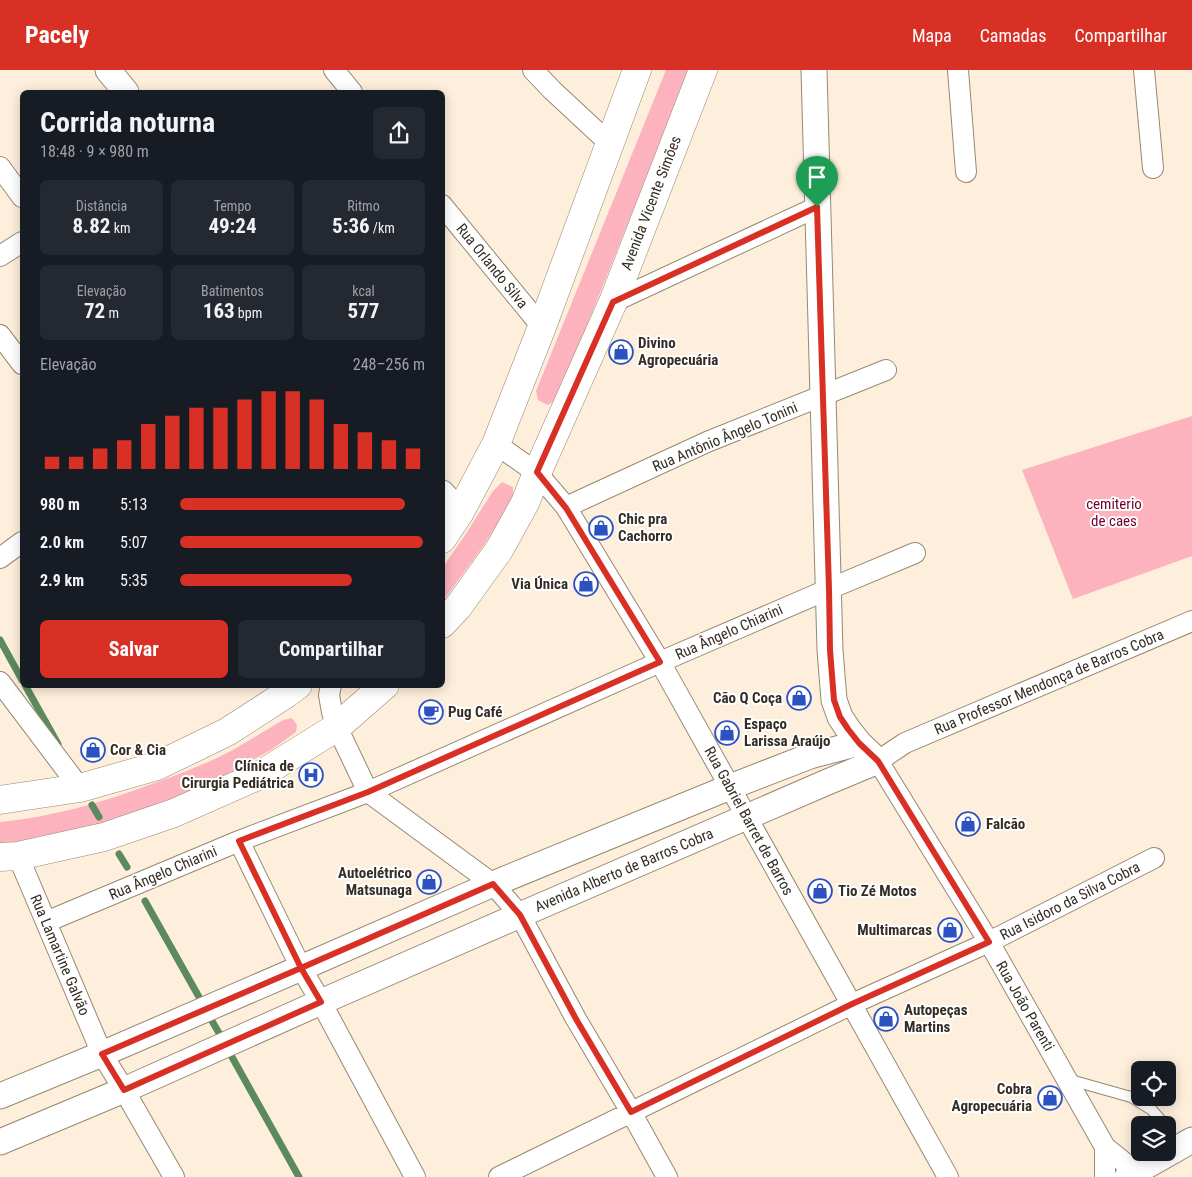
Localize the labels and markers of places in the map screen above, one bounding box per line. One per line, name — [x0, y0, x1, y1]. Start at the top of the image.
pin — [796, 156, 838, 207]
place label: Divino Agropecuária — [638, 334, 718, 369]
shop icon: Divino Agropecuária — [608, 339, 634, 365]
place label: Chic pra Cachorro — [618, 510, 673, 545]
shop icon: Chic pra Cachorro — [588, 515, 614, 541]
shop icon: Via Única — [573, 571, 599, 597]
place label: Via Única — [511, 575, 568, 593]
shop icon: Cão Q Coça — [786, 685, 812, 711]
place label: Cão Q Coça — [713, 689, 782, 707]
cafe icon: Pug Café — [418, 699, 444, 725]
place label: Pug Café — [448, 703, 502, 721]
place label: Espaço Larissa Araújo — [744, 715, 830, 750]
shop icon: Espaço Larissa Araújo — [714, 720, 740, 746]
shop icon: Cor & Cia — [80, 737, 106, 763]
place label: Cor & Cia — [110, 741, 166, 759]
place label: Clínica de Cirurgia Pediátrica — [181, 757, 294, 792]
hospital icon: Clínica de Cirurgia Pediátrica — [298, 762, 324, 788]
shop icon: Falcão — [955, 811, 981, 837]
place label: Falcão — [986, 815, 1025, 833]
place label: Autoelétrico Matsunaga — [338, 864, 412, 899]
shop icon: Autoelétrico Matsunaga — [416, 869, 442, 895]
shop icon: Tio Zé Motos — [807, 878, 833, 904]
place label: Tio Zé Motos — [838, 882, 917, 900]
shop icon: Multimarcas — [937, 917, 963, 943]
place label: Multimarcas — [857, 921, 932, 939]
place label: Autopeças Martins — [904, 1001, 968, 1036]
shop icon: Autopeças Martins — [873, 1006, 899, 1032]
place label: Cobra Agropecuária — [952, 1080, 1032, 1115]
shop icon: Cobra Agropecuária — [1037, 1085, 1063, 1111]

